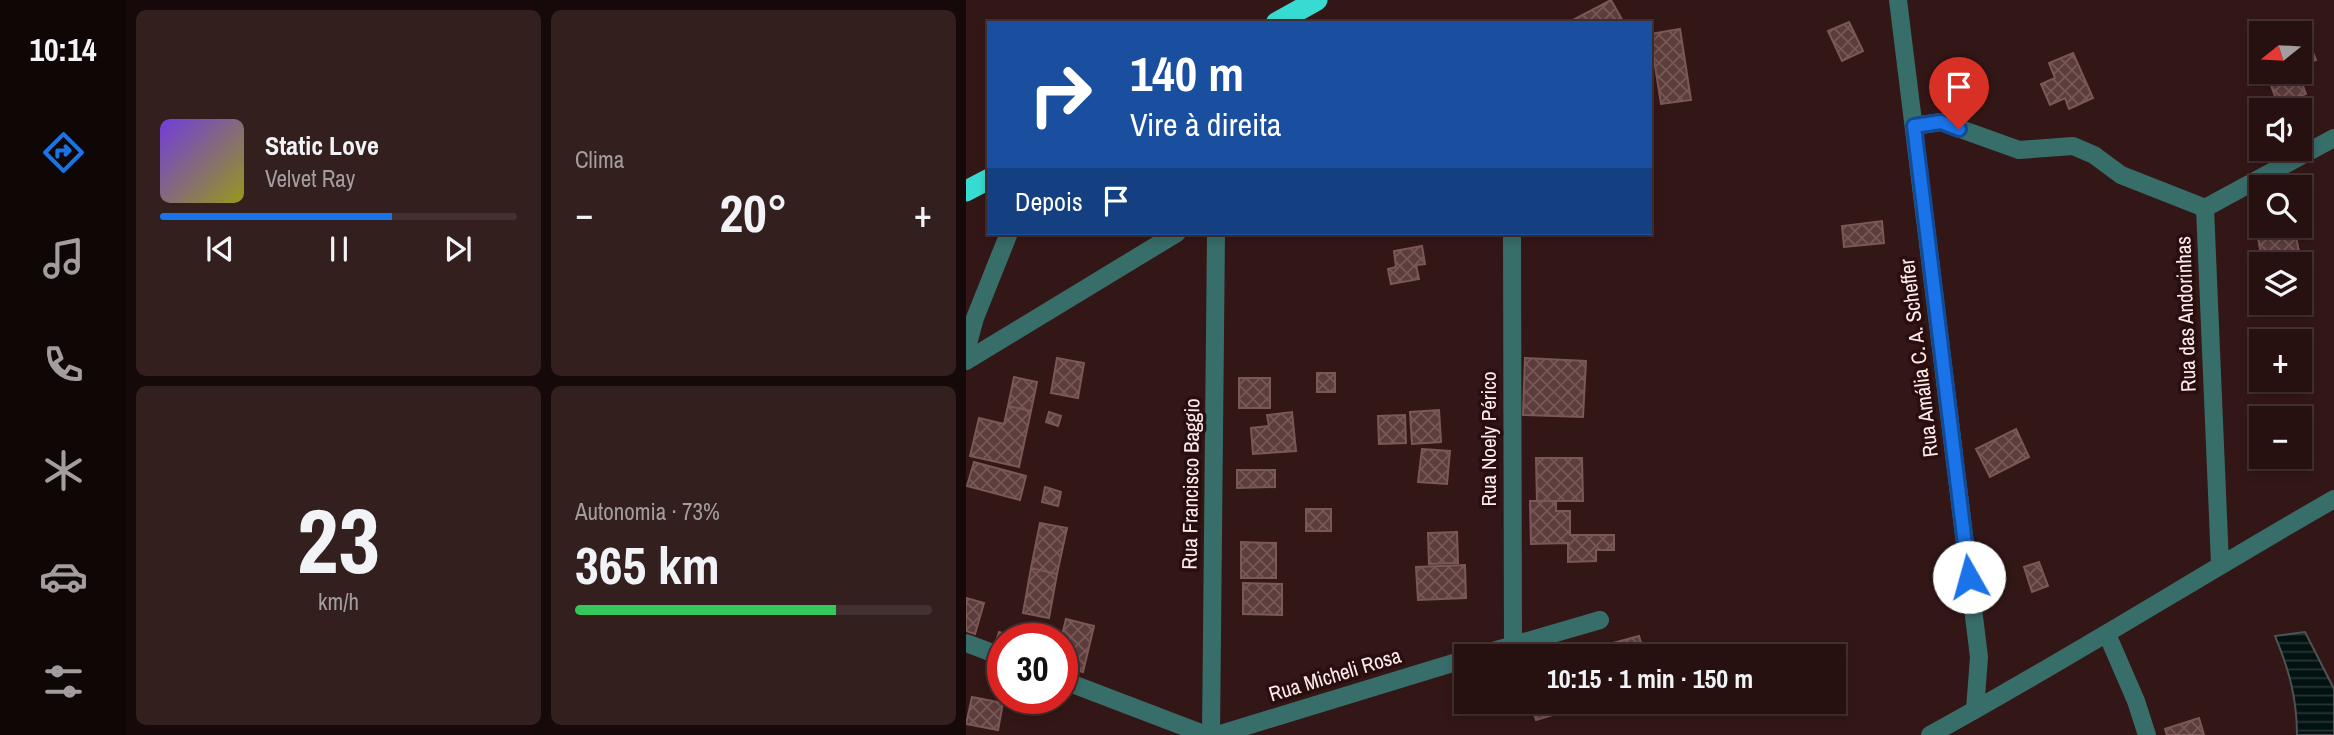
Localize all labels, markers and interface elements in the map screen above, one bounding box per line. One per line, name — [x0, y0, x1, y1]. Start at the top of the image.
north arrow — [2249, 21, 2312, 84]
map controls — [2249, 21, 2312, 469]
text: 10:14 — [29, 28, 97, 71]
text: 140 m — [1130, 40, 1244, 106]
icon: right — [1015, 49, 1106, 140]
pin — [1929, 57, 1989, 129]
icon: arrive — [1940, 68, 1978, 106]
button: sound — [2249, 98, 2312, 161]
text: Vire à direita — [1130, 103, 1281, 146]
icon: directions — [39, 128, 88, 177]
text: Static Love — [265, 128, 379, 163]
text: Clima — [575, 144, 624, 175]
text: Velvet Ray — [265, 163, 355, 194]
button: search — [2249, 175, 2312, 238]
text: 20° — [719, 178, 788, 248]
icon: arrive — [1097, 182, 1135, 220]
text: Depois — [1015, 184, 1083, 219]
text: − — [575, 188, 593, 239]
text: + — [914, 188, 932, 239]
icon: previous — [201, 230, 239, 268]
icon: pause — [320, 230, 358, 268]
icon: next — [439, 230, 477, 268]
icon: music — [39, 234, 88, 283]
street label: Rua das Andorinhas — [2168, 236, 2203, 393]
button: layers — [2249, 252, 2312, 315]
street label: Rua Amália C. A. Scheffer — [1892, 257, 1945, 459]
button: + — [2249, 329, 2312, 392]
icon: phone — [39, 340, 88, 389]
street label: Rua Noely Périco — [1474, 372, 1503, 506]
street label: Rua Francisco Baggio — [1175, 398, 1206, 570]
button: − — [2249, 406, 2312, 469]
icon: climate — [39, 446, 88, 495]
text: 23 — [297, 479, 380, 601]
text: Autonomia · 73% — [575, 496, 720, 527]
text: 365 km — [575, 530, 720, 600]
position arrow — [1932, 540, 2006, 614]
icon: car — [39, 552, 88, 601]
text: km/h — [318, 586, 359, 617]
speed limit sign: 30 — [987, 623, 1078, 714]
street label: Rua Micheli Rosa — [1265, 641, 1405, 708]
icon: filters — [39, 657, 88, 706]
text: 10:15 · 1 min · 150 m — [1547, 661, 1753, 696]

